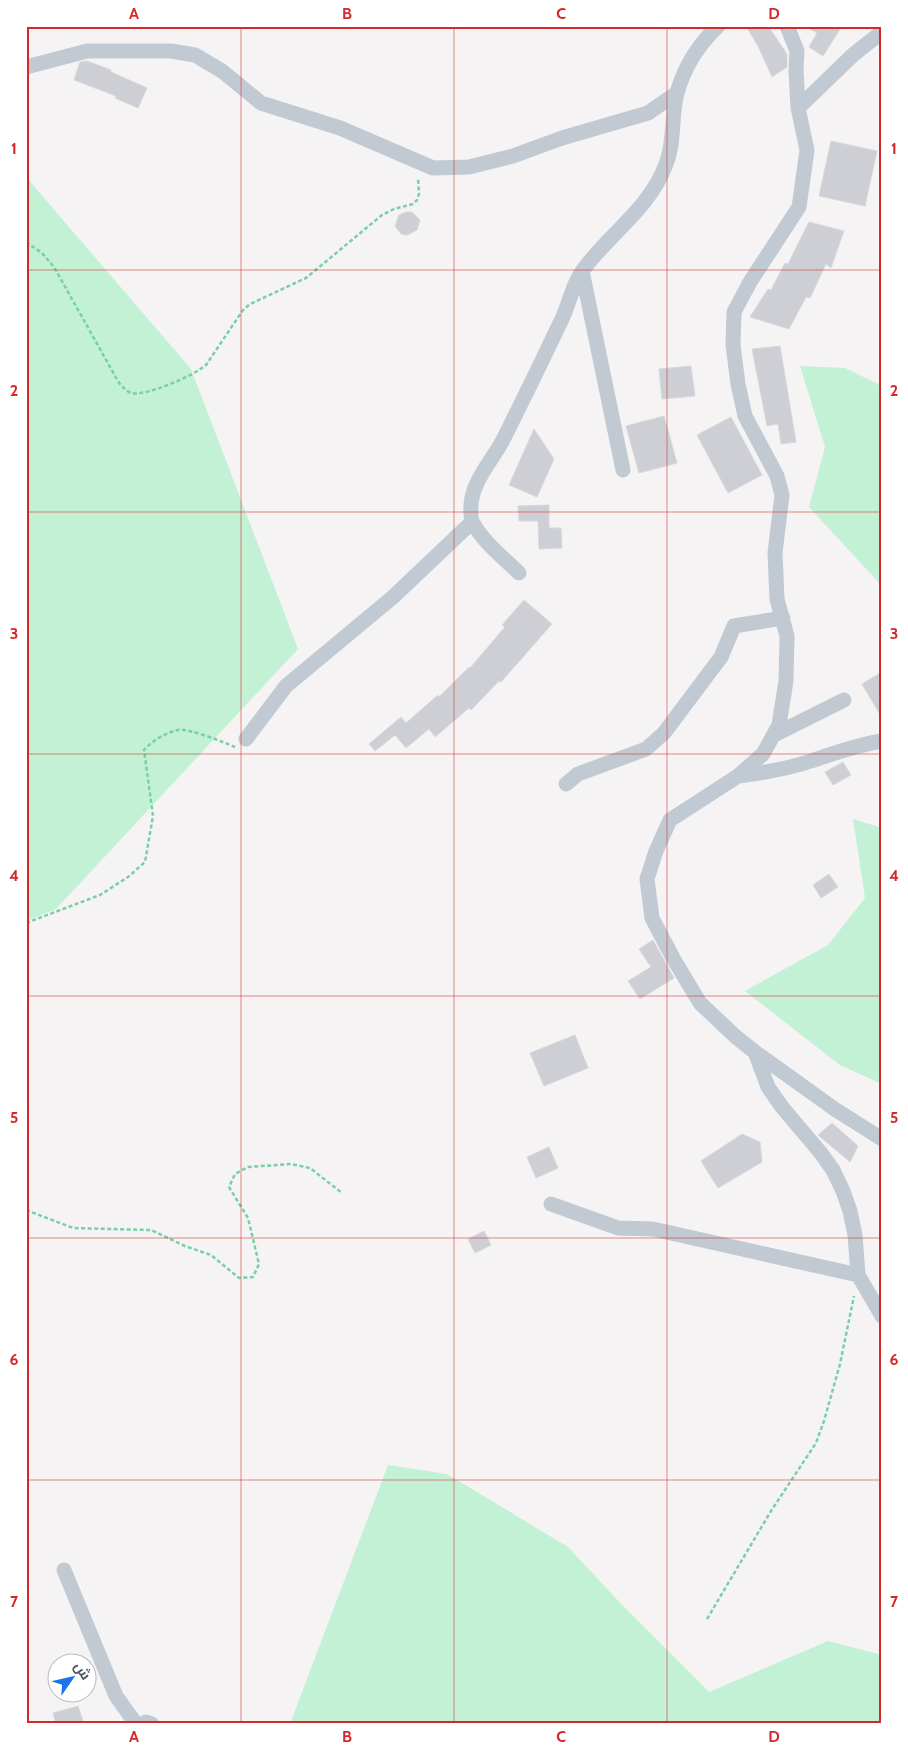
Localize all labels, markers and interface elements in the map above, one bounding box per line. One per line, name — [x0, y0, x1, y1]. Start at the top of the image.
text: A — [129, 4, 139, 23]
text: B — [342, 4, 352, 23]
text: C — [556, 4, 566, 23]
text: D — [768, 4, 780, 23]
text: 1 — [11, 139, 17, 158]
text: 1 — [891, 139, 897, 158]
text: 2 — [10, 381, 18, 400]
text: 2 — [890, 381, 898, 400]
text: 3 — [10, 624, 18, 643]
text: 3 — [890, 624, 898, 643]
text: 4 — [9, 866, 19, 885]
text: 4 — [889, 866, 899, 885]
text: 5 — [10, 1108, 18, 1127]
text: 5 — [890, 1108, 898, 1127]
text: 6 — [10, 1350, 19, 1369]
text: 6 — [890, 1350, 899, 1369]
text: 7 — [10, 1592, 19, 1611]
text: 7 — [890, 1592, 899, 1611]
north arrow — [48, 1652, 98, 1702]
text: ش — [70, 1658, 95, 1683]
text: A — [129, 1727, 139, 1746]
text: B — [342, 1727, 352, 1746]
text: C — [556, 1727, 566, 1746]
text: D — [768, 1727, 780, 1746]

